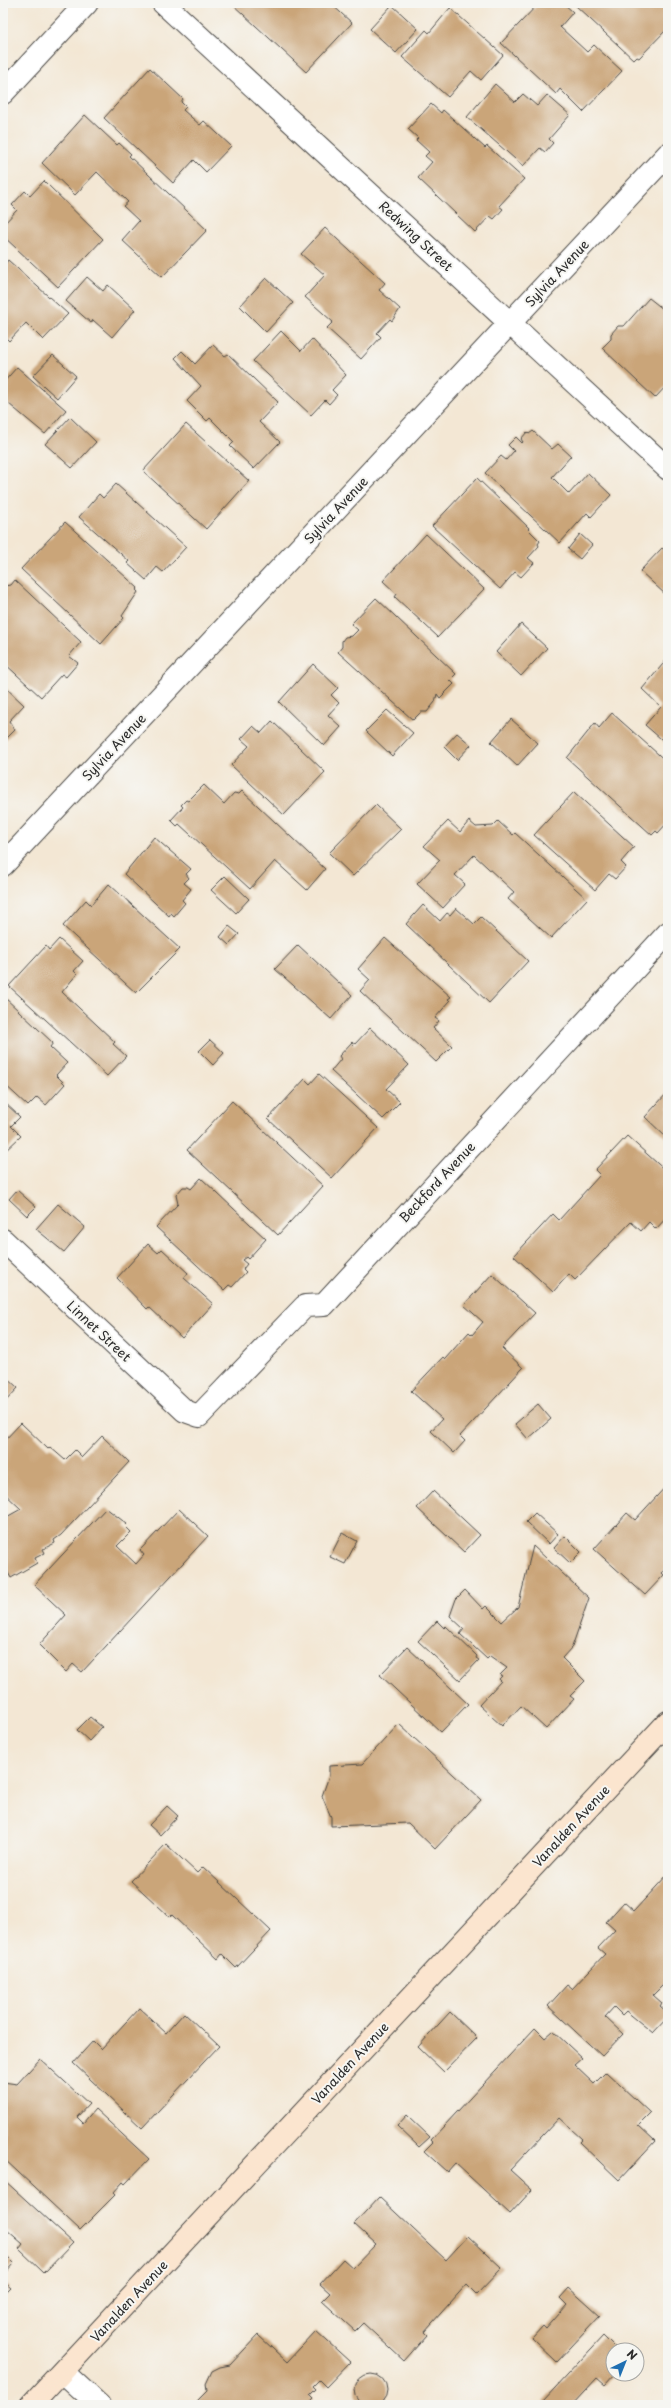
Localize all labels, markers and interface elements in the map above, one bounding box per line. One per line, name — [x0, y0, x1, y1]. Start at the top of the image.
street label: Redwing Street — [375, 196, 458, 275]
street label: Sylvia Avenue — [520, 235, 593, 311]
street label: Sylvia Avenue — [299, 472, 372, 548]
street label: Sylvia Avenue — [77, 709, 150, 785]
street label: Beckford Avenue — [394, 1137, 479, 1226]
street label: Linnet Street — [63, 1296, 136, 1366]
street label: Vanalden Avenue — [528, 1780, 614, 1871]
street label: Vanalden Avenue — [307, 2017, 393, 2108]
street label: Vanalden Avenue — [86, 2255, 172, 2346]
north arrow — [605, 2342, 645, 2382]
text: N — [623, 2345, 641, 2364]

